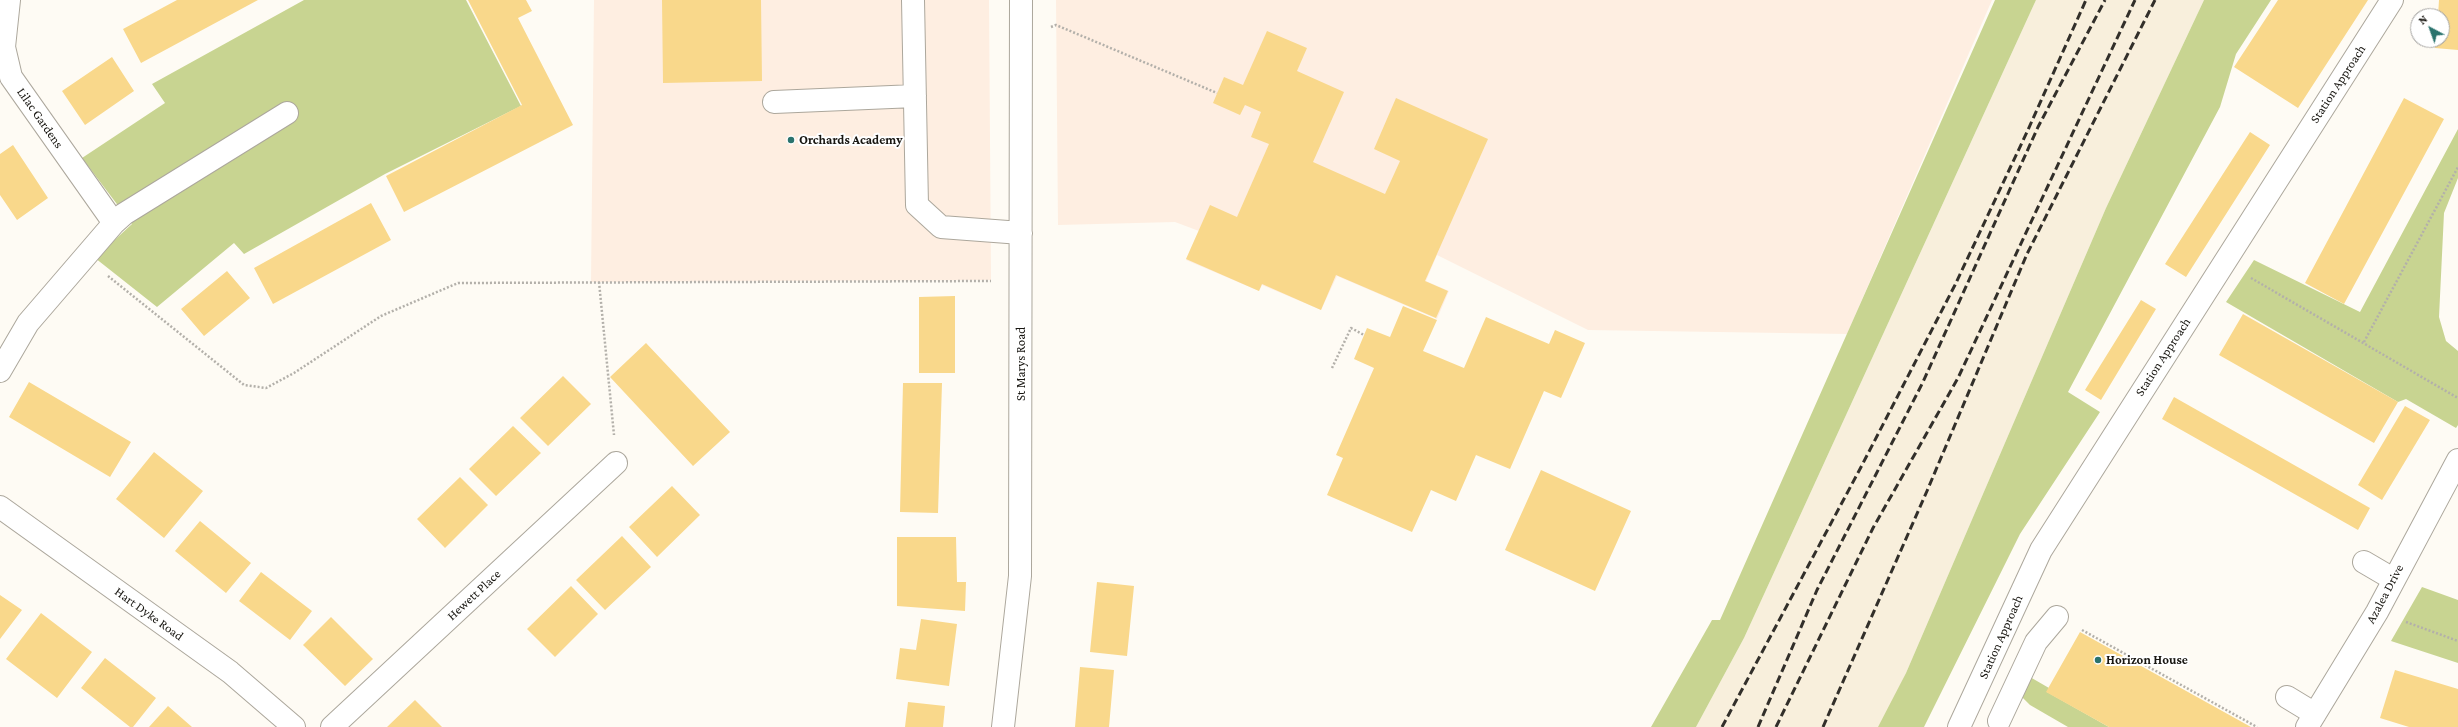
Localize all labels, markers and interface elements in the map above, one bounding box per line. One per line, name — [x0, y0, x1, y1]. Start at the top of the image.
north arrow — [2410, 8, 2450, 48]
text: N — [2416, 13, 2430, 27]
street label: Station Approach — [2307, 42, 2369, 126]
street label: Lilac Gardens — [13, 85, 67, 151]
place label: Orchards Academy — [799, 132, 902, 148]
marker: Orchards Academy — [786, 135, 796, 145]
street label: Station Approach — [2132, 315, 2194, 399]
street label: St Marys Road — [1013, 327, 1029, 401]
street label: Azalea Drive — [2363, 562, 2407, 626]
street label: Hewett Place — [444, 566, 504, 624]
street label: Hart Dyke Road — [112, 584, 186, 644]
street label: Station Approach — [1976, 593, 2026, 681]
place label: Horizon House — [2106, 652, 2188, 668]
marker: Horizon House — [2093, 655, 2103, 665]

